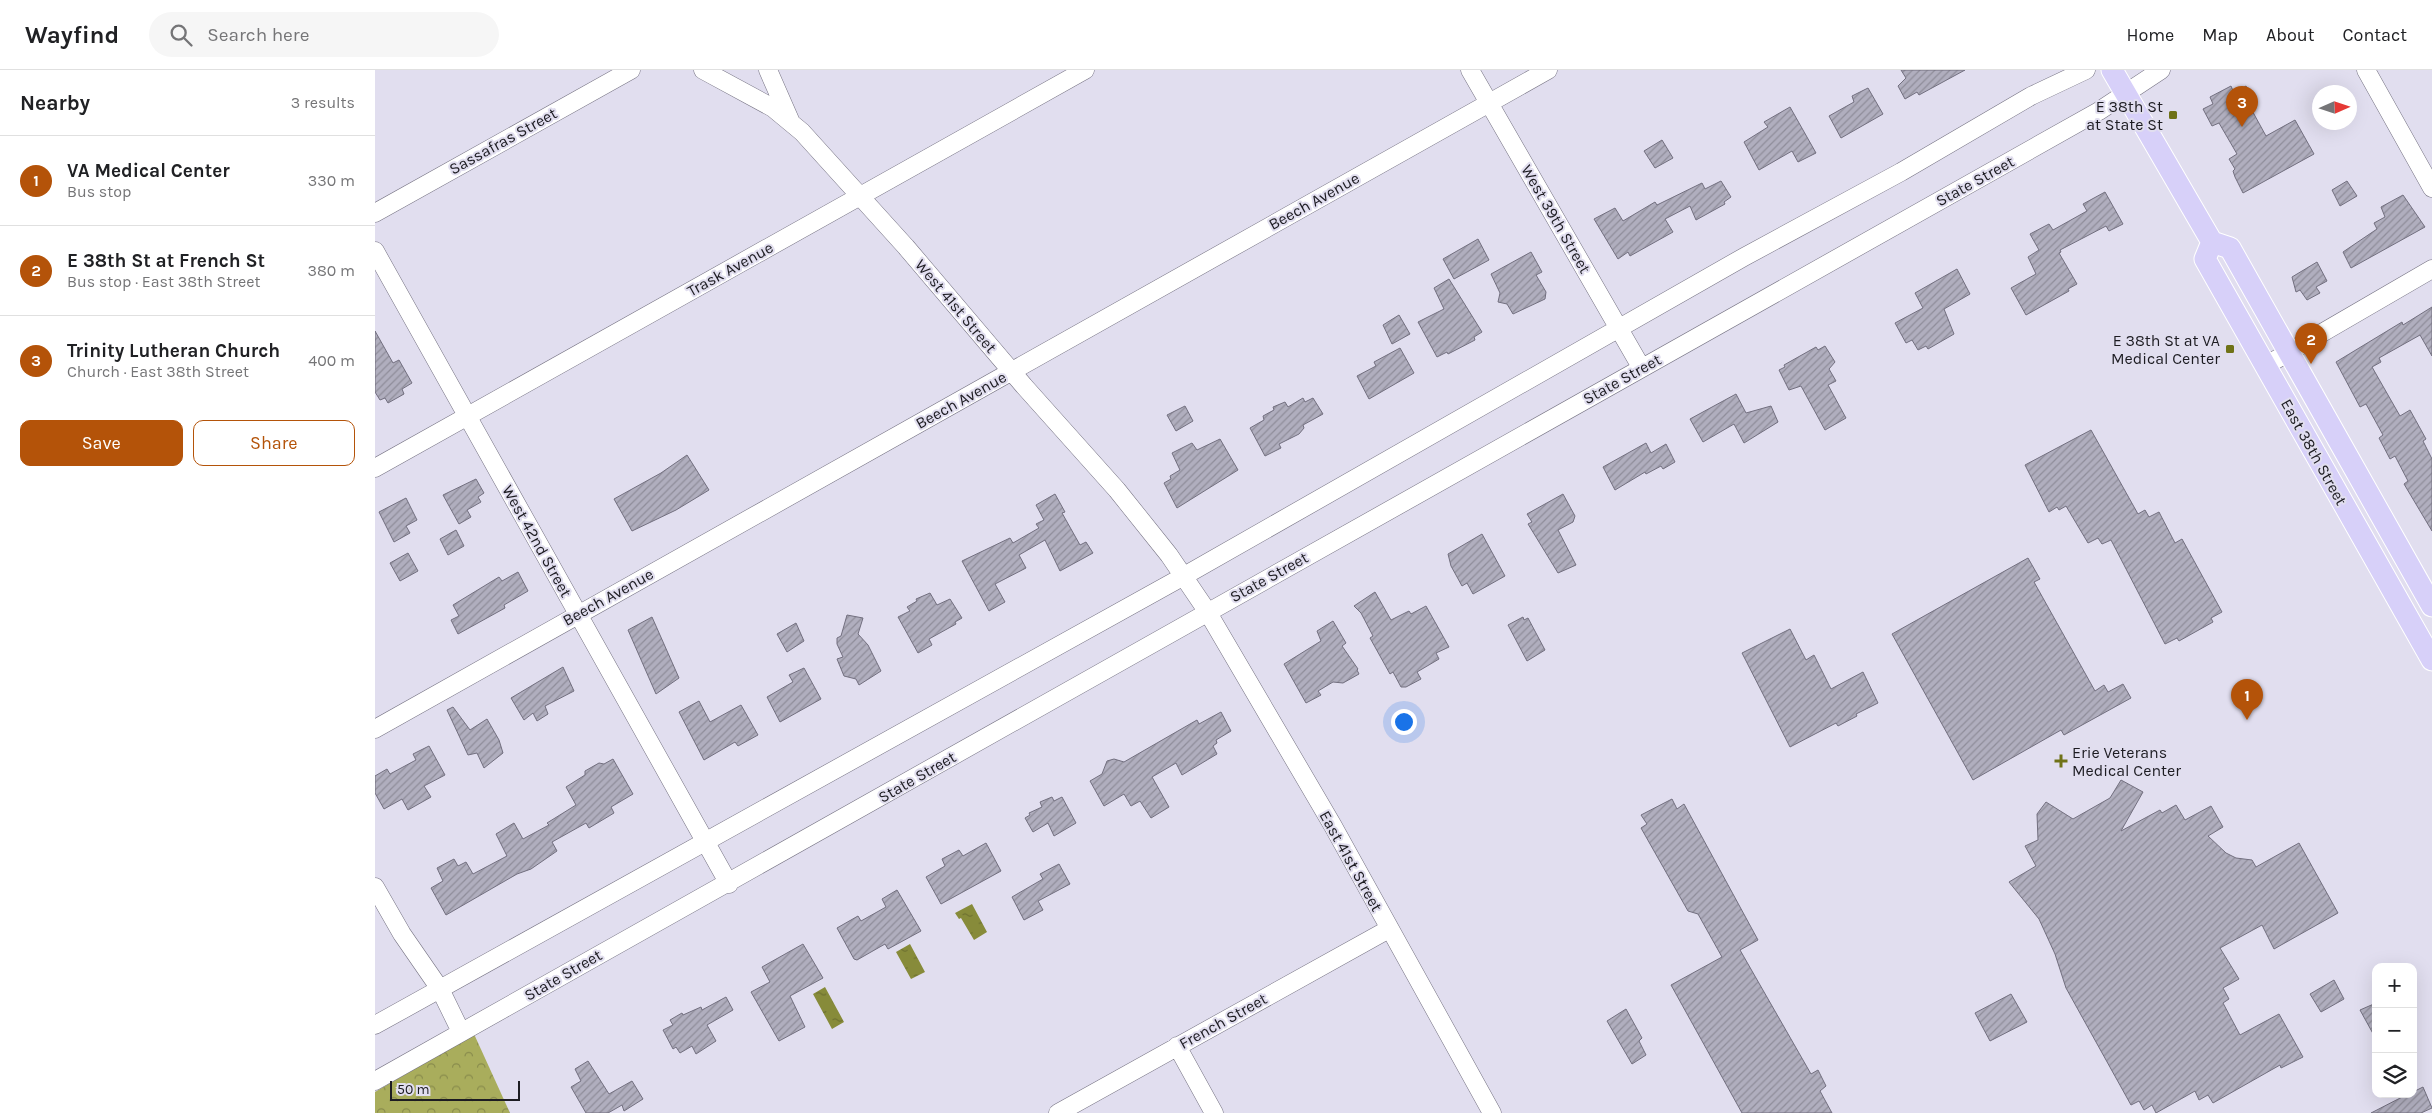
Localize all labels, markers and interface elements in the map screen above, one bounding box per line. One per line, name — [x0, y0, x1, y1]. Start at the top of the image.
search box — [149, 12, 499, 57]
text: Wayfind — [25, 21, 119, 49]
icon: search — [167, 21, 195, 49]
text: Search here — [207, 24, 309, 46]
text: Home — [2126, 24, 2174, 46]
text: Map — [2202, 24, 2238, 46]
text: About — [2266, 24, 2315, 46]
text: Contact — [2343, 24, 2407, 46]
north arrow — [2312, 85, 2357, 130]
pin: 3 — [2226, 86, 2258, 127]
text: Nearby — [20, 91, 90, 115]
text: 3 results — [291, 93, 355, 112]
place label: E 38th St at State St — [2086, 97, 2163, 134]
street label: Sassafras Street — [446, 104, 560, 178]
marker: E 38th St at State St — [2167, 109, 2179, 121]
street label: State Street — [1933, 152, 2017, 210]
text: VA Medical Center — [67, 160, 230, 182]
street label: West 39th Street — [1517, 161, 1595, 277]
street label: Beech Avenue — [1265, 168, 1363, 234]
text: 1 — [33, 171, 39, 190]
text: 330 m — [308, 171, 355, 190]
text: Bus stop — [67, 182, 131, 201]
street label: Trask Avenue — [684, 238, 776, 300]
text: E 38th St at French St — [67, 250, 265, 272]
street label: West 41st Street — [911, 255, 1001, 357]
text: 2 — [31, 261, 41, 280]
text: 380 m — [307, 261, 355, 280]
text: Bus stop · East 38th Street — [67, 272, 261, 291]
pin: 2 — [2295, 323, 2327, 364]
place label: E 38th St at VA Medical Center — [2111, 331, 2220, 368]
text: Trinity Lutheran Church — [67, 340, 280, 362]
marker: E 38th St at VA Medical Center — [2224, 343, 2236, 355]
street label: State Street — [1580, 350, 1664, 408]
text: 3 — [31, 351, 41, 370]
text: 400 m — [308, 351, 355, 370]
text: Church · East 38th Street — [67, 362, 249, 381]
street label: Beech Avenue — [912, 367, 1010, 433]
street label: East 38th Street — [2277, 395, 2351, 509]
button: Save — [20, 420, 183, 466]
button: Share — [193, 420, 355, 466]
street label: West 42nd Street — [498, 482, 576, 600]
street label: State Street — [1227, 548, 1311, 606]
street label: Beech Avenue — [559, 564, 657, 630]
pin: 1 — [2231, 679, 2263, 720]
your location — [1391, 709, 1417, 735]
place label: Erie Veterans Medical Center — [2072, 743, 2181, 780]
street label: State Street — [875, 747, 959, 807]
marker: Erie Veterans Medical Center — [2054, 754, 2068, 768]
street label: East 41st Street — [1315, 807, 1387, 915]
street label: State Street — [521, 945, 605, 1005]
map controls — [2372, 963, 2417, 1098]
button: + — [2372, 963, 2417, 1008]
street label: French Street — [1176, 989, 1270, 1053]
button: − — [2372, 1008, 2417, 1053]
button: layers — [2372, 1053, 2417, 1098]
scale bar — [390, 1078, 520, 1101]
text: 50 m — [397, 1081, 430, 1098]

